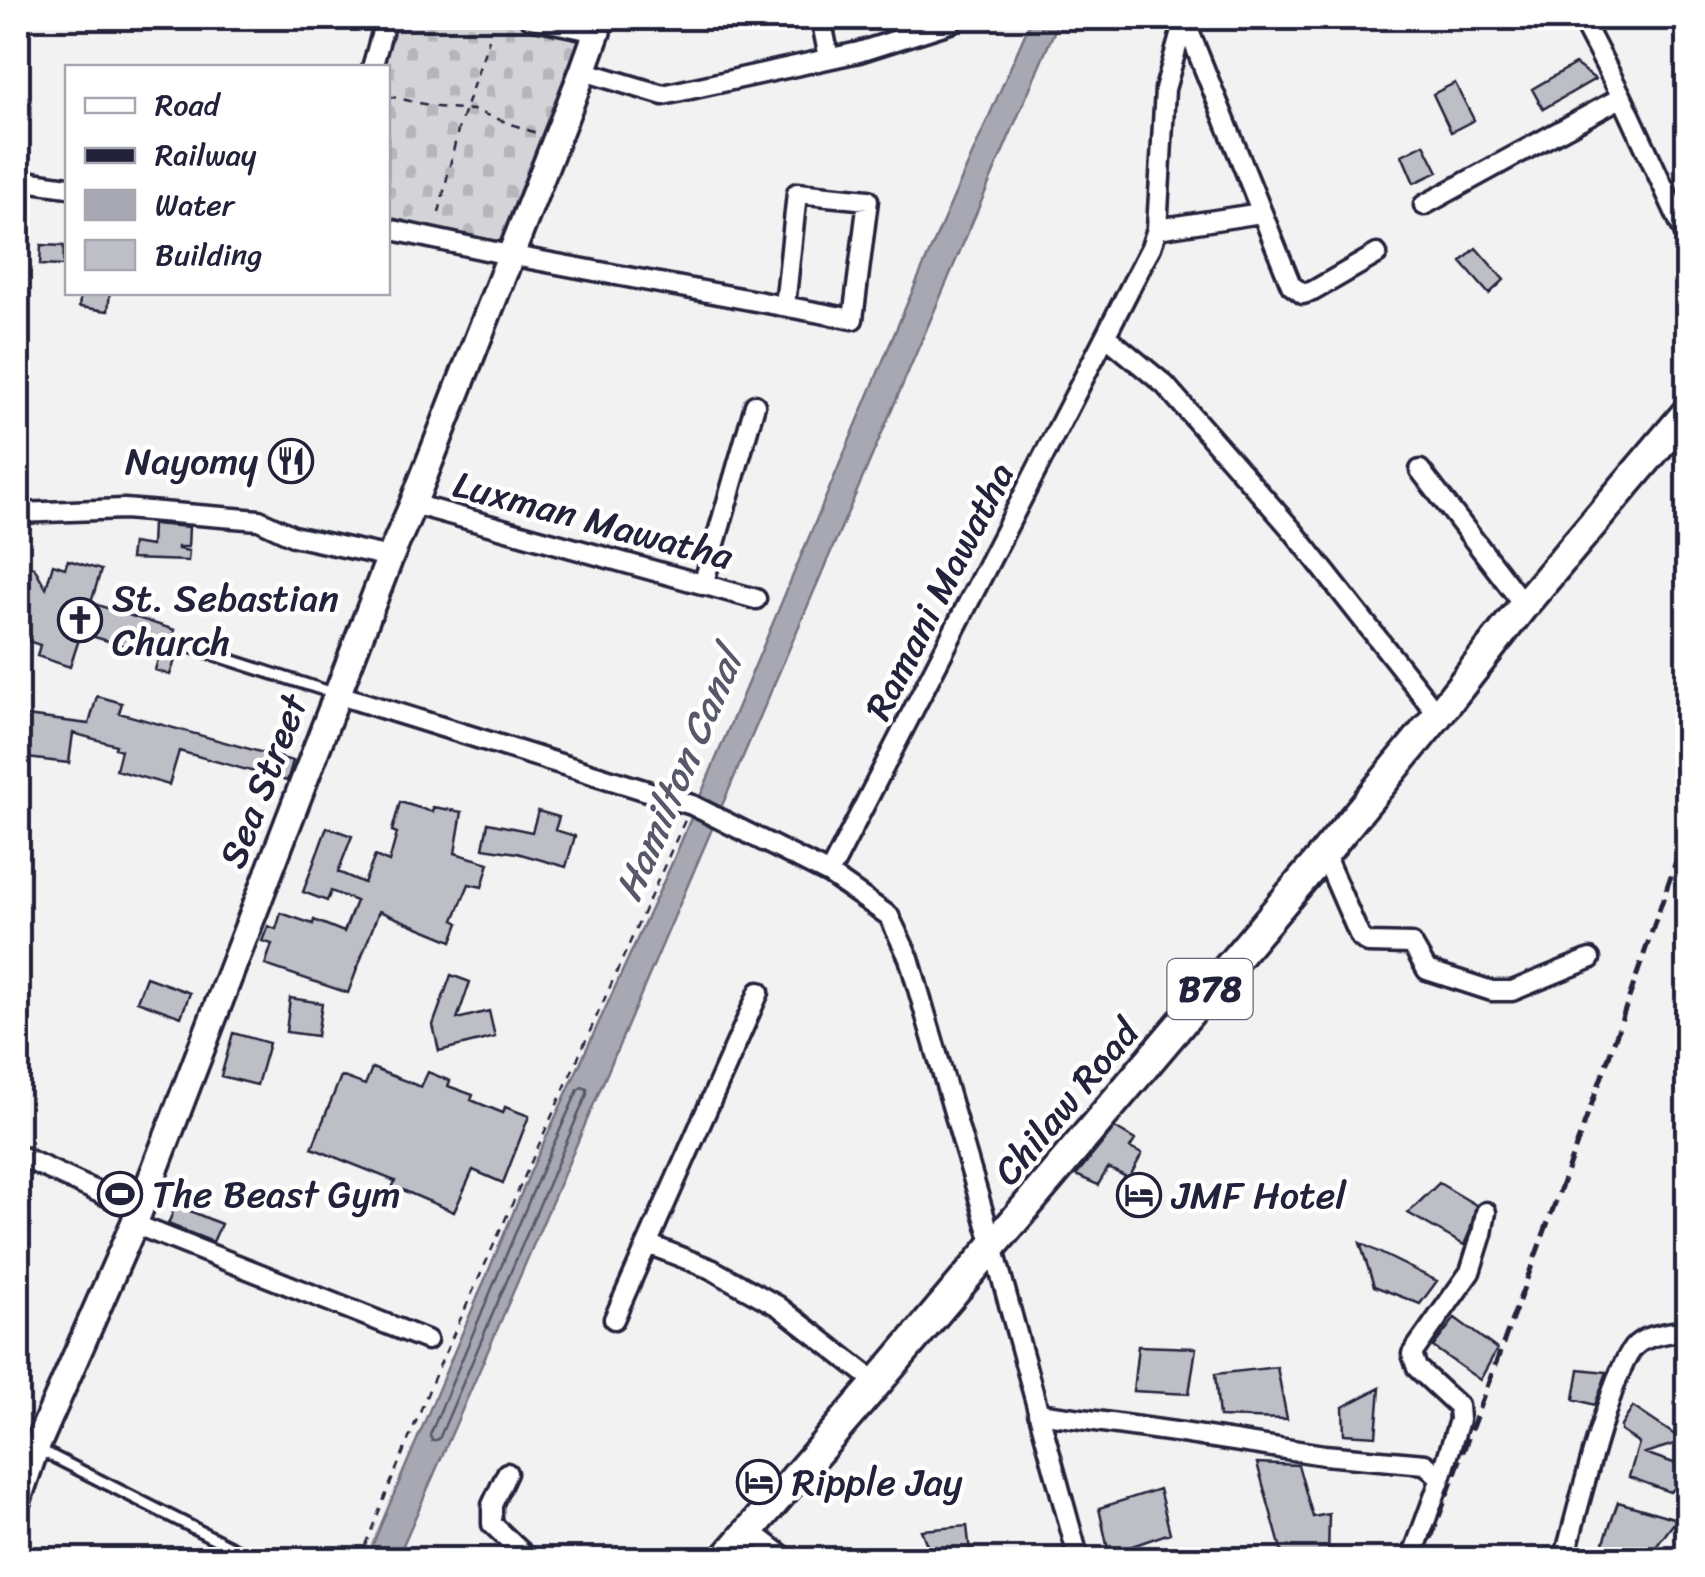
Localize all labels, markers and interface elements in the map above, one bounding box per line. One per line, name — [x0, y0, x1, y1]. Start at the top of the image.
legend — [65, 65, 390, 295]
text: Road — [155, 78, 222, 132]
text: Railway — [155, 128, 257, 182]
text: Water — [155, 178, 236, 232]
text: Building — [155, 228, 262, 282]
place label: Nayomy — [125, 428, 259, 495]
restaurant icon: Nayomy — [268, 438, 314, 484]
street label: Ramani Mawatha — [846, 450, 1033, 732]
street label: Luxman Mawatha — [446, 451, 741, 590]
place label: St. Sebastian Church — [112, 565, 339, 676]
church icon: St. Sebastian Church — [57, 597, 103, 643]
water label: Hamilton Canal — [594, 630, 767, 912]
street label: Sea Street — [200, 683, 328, 878]
road number: B78 — [1168, 959, 1252, 1019]
street label: Chilaw Road — [976, 1001, 1159, 1201]
place label: The Beast Gym — [152, 1161, 401, 1228]
place label: JMF Hotel — [1170, 1162, 1347, 1229]
sports icon: The Beast Gym — [97, 1171, 143, 1217]
hotel icon: JMF Hotel — [1116, 1172, 1162, 1218]
place label: Ripple Jay — [792, 1449, 963, 1516]
hotel icon: Ripple Jay — [736, 1459, 782, 1505]

